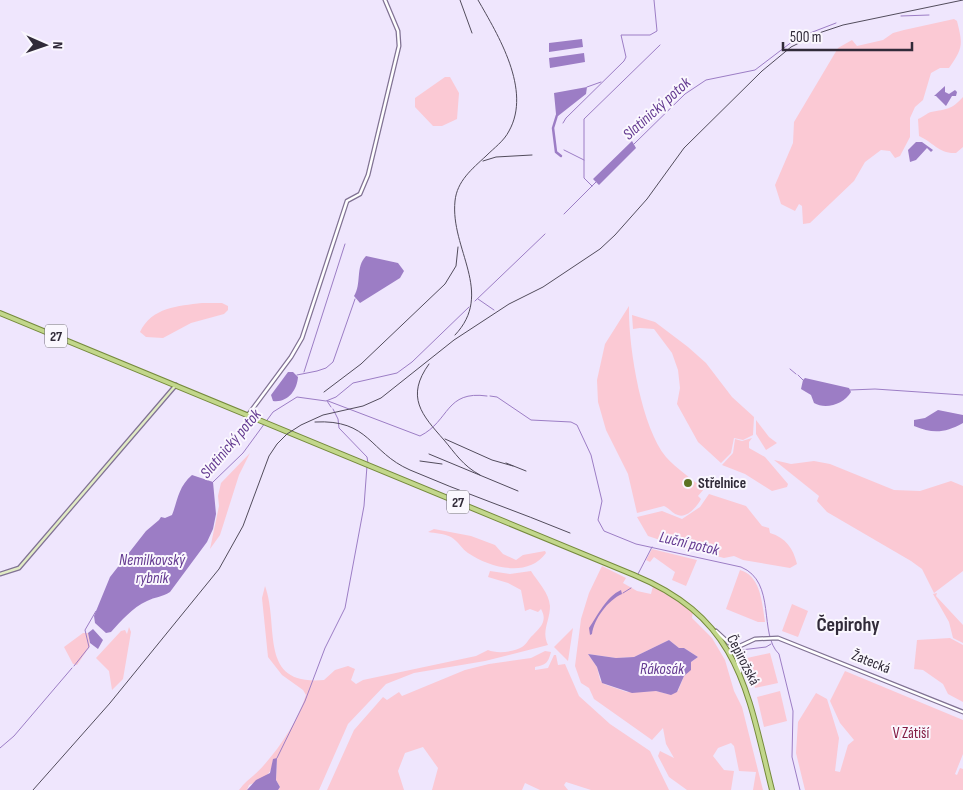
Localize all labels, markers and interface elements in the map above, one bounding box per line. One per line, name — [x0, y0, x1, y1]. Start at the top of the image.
north arrow — [20, 20, 70, 70]
scale bar — [783, 20, 912, 52]
text: 500 m — [790, 28, 821, 47]
text: N — [49, 41, 66, 49]
water label: Slatinický potok — [619, 73, 695, 144]
road number: 27 — [45, 324, 67, 348]
water label: Slatinický potok — [197, 405, 266, 482]
place label: Střelnice — [698, 474, 746, 493]
marker: Střelnice — [682, 477, 694, 489]
road number: 27 — [447, 491, 469, 514]
water label: Luční potok — [657, 528, 722, 560]
water label: Nemilkovský rybník — [119, 551, 186, 588]
district label: Čepirohy — [816, 613, 880, 637]
street label: Čepirožská — [722, 631, 764, 689]
street label: Žatecká — [849, 646, 893, 678]
water label: Rákosák — [640, 660, 685, 679]
park label: V Zátiší — [893, 724, 929, 743]

